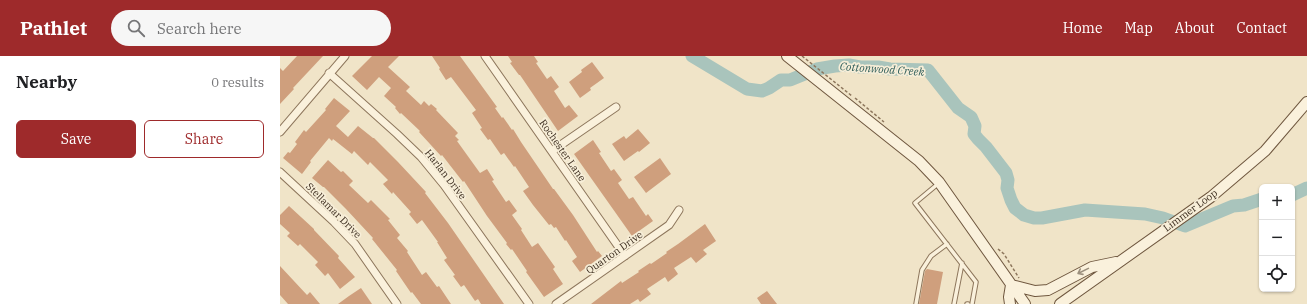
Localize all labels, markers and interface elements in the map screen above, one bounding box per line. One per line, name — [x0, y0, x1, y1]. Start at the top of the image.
search box — [111, 10, 391, 46]
text: Pathlet — [20, 16, 87, 40]
icon: search — [125, 17, 147, 39]
text: Search here — [157, 19, 242, 38]
text: Home — [1063, 19, 1102, 37]
text: Map — [1124, 19, 1153, 37]
text: About — [1175, 19, 1214, 37]
text: Contact — [1236, 19, 1287, 37]
water label: Cottonwood Creek — [839, 59, 925, 79]
text: Nearby — [16, 71, 77, 93]
text: 0 results — [211, 74, 264, 91]
street label: Rochester Lane — [536, 117, 589, 184]
button: Save — [16, 120, 136, 158]
button: Share — [144, 120, 264, 158]
street label: Harlan Drive — [422, 147, 469, 202]
street label: Stellamar Drive — [303, 180, 364, 241]
map controls — [1259, 184, 1295, 292]
button: + — [1259, 184, 1295, 220]
street label: Limmer Loop — [1161, 186, 1220, 234]
button: − — [1259, 220, 1295, 256]
street label: Quarton Drive — [583, 228, 645, 277]
button: locate — [1259, 256, 1295, 292]
one-way arrow — [1077, 268, 1089, 275]

